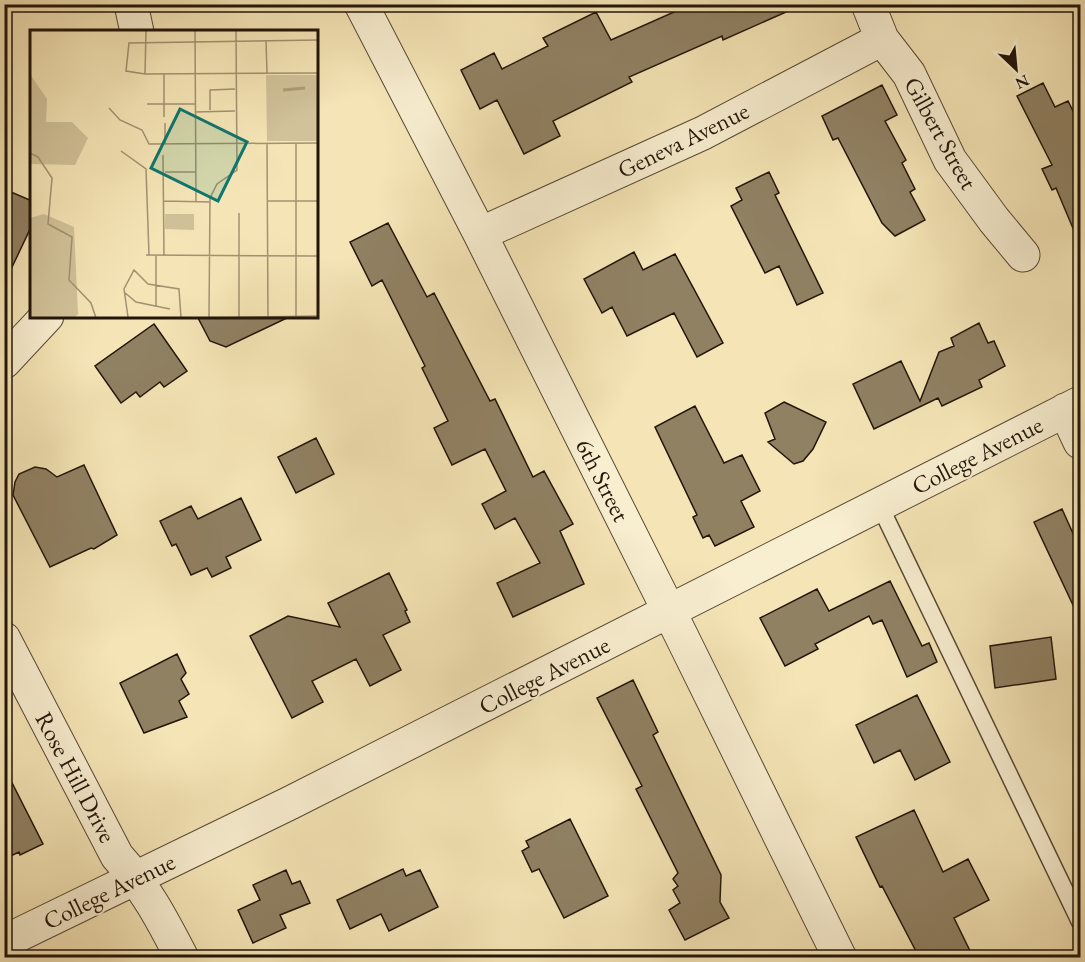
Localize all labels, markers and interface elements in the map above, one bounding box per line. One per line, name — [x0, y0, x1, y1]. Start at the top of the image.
inset map — [30, 30, 318, 318]
north arrow — [986, 39, 1046, 99]
text: N — [1012, 70, 1033, 94]
street label: Gilbert Street — [897, 71, 985, 195]
street label: Geneva Avenue — [612, 95, 754, 185]
street label: College Avenue — [906, 409, 1048, 501]
street label: 6th Street — [569, 433, 637, 527]
street label: College Avenue — [473, 629, 615, 721]
street label: Rose Hill Drive — [29, 706, 123, 848]
street label: College Avenue — [38, 846, 180, 936]

